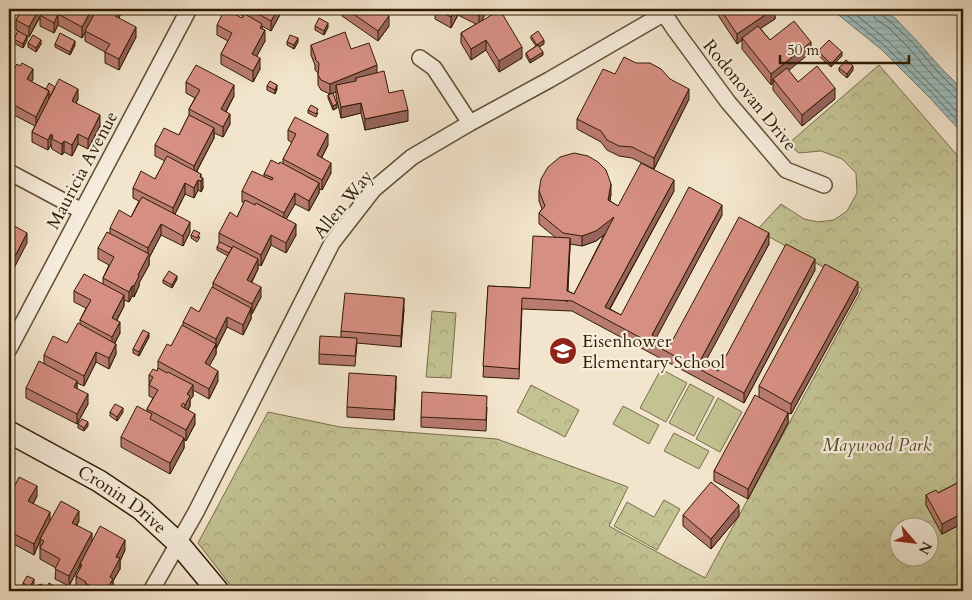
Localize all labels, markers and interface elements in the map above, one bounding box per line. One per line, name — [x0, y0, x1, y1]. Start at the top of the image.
scale bar — [780, 32, 908, 64]
street label: Rodonovan Drive — [697, 34, 802, 156]
text: 50 m — [787, 40, 819, 60]
street label: Mauricia Avenue — [41, 107, 124, 234]
street label: Allen Way — [308, 164, 379, 244]
place label: Eisenhower Elementary School — [582, 329, 725, 375]
school or university icon: Eisenhower Elementary School — [548, 336, 578, 366]
park label: Maywood Park — [822, 433, 932, 458]
street label: Cronin Drive — [73, 460, 172, 540]
north arrow — [890, 518, 940, 568]
text: N — [914, 538, 936, 558]

